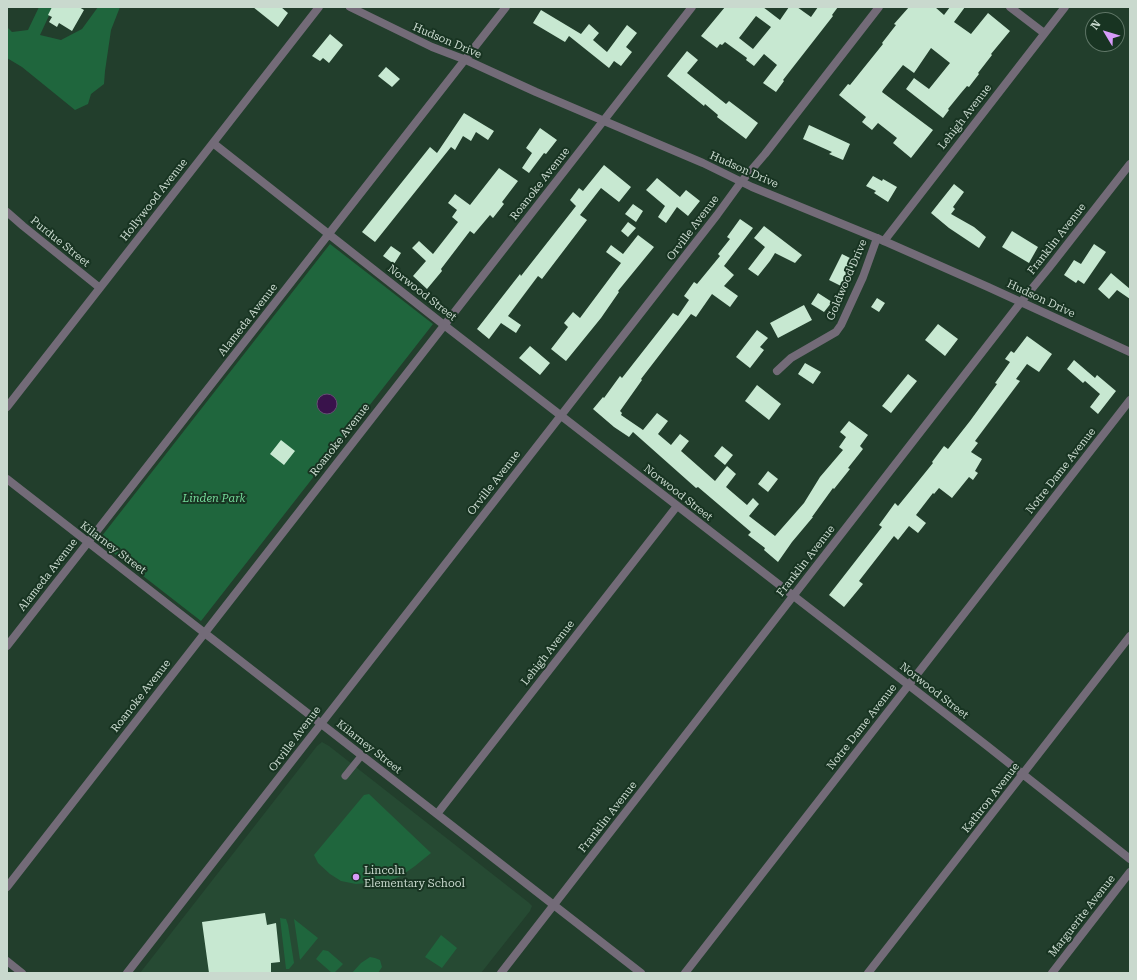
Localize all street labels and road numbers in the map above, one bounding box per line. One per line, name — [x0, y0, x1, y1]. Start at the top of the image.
street label: Hudson Drive — [411, 21, 483, 61]
street label: Lehigh Avenue — [935, 82, 995, 152]
street label: Roanoke Avenue — [507, 145, 573, 223]
street label: Hudson Drive — [708, 149, 780, 191]
street label: Hollywood Avenue — [118, 156, 190, 244]
street label: Orville Avenue — [664, 193, 722, 263]
street label: Franklin Avenue — [1025, 201, 1089, 277]
street label: Purdue Street — [28, 214, 92, 270]
street label: Goldwood Drive — [824, 237, 870, 323]
street label: Norwood Street — [385, 262, 459, 324]
street label: Hudson Drive — [1005, 277, 1077, 321]
street label: Alameda Avenue — [216, 281, 280, 359]
street label: Roanoke Avenue — [307, 401, 373, 479]
street label: Notre Dame Avenue — [1023, 425, 1099, 517]
street label: Orville Avenue — [465, 448, 523, 518]
street label: Norwood Street — [641, 462, 715, 524]
street label: Kilarney Street — [77, 519, 149, 577]
street label: Franklin Avenue — [774, 523, 838, 599]
street label: Alameda Avenue — [16, 536, 80, 614]
street label: Lehigh Avenue — [518, 618, 578, 688]
street label: Roanoke Avenue — [108, 657, 174, 735]
street label: Norwood Street — [897, 660, 971, 722]
street label: Notre Dame Avenue — [824, 681, 900, 773]
street label: Orville Avenue — [266, 704, 324, 774]
street label: Kilarney Street — [334, 717, 404, 777]
street label: Kathron Avenue — [960, 760, 1022, 836]
street label: Franklin Avenue — [576, 779, 640, 855]
street label: Marguerite Avenue — [1046, 872, 1118, 960]

